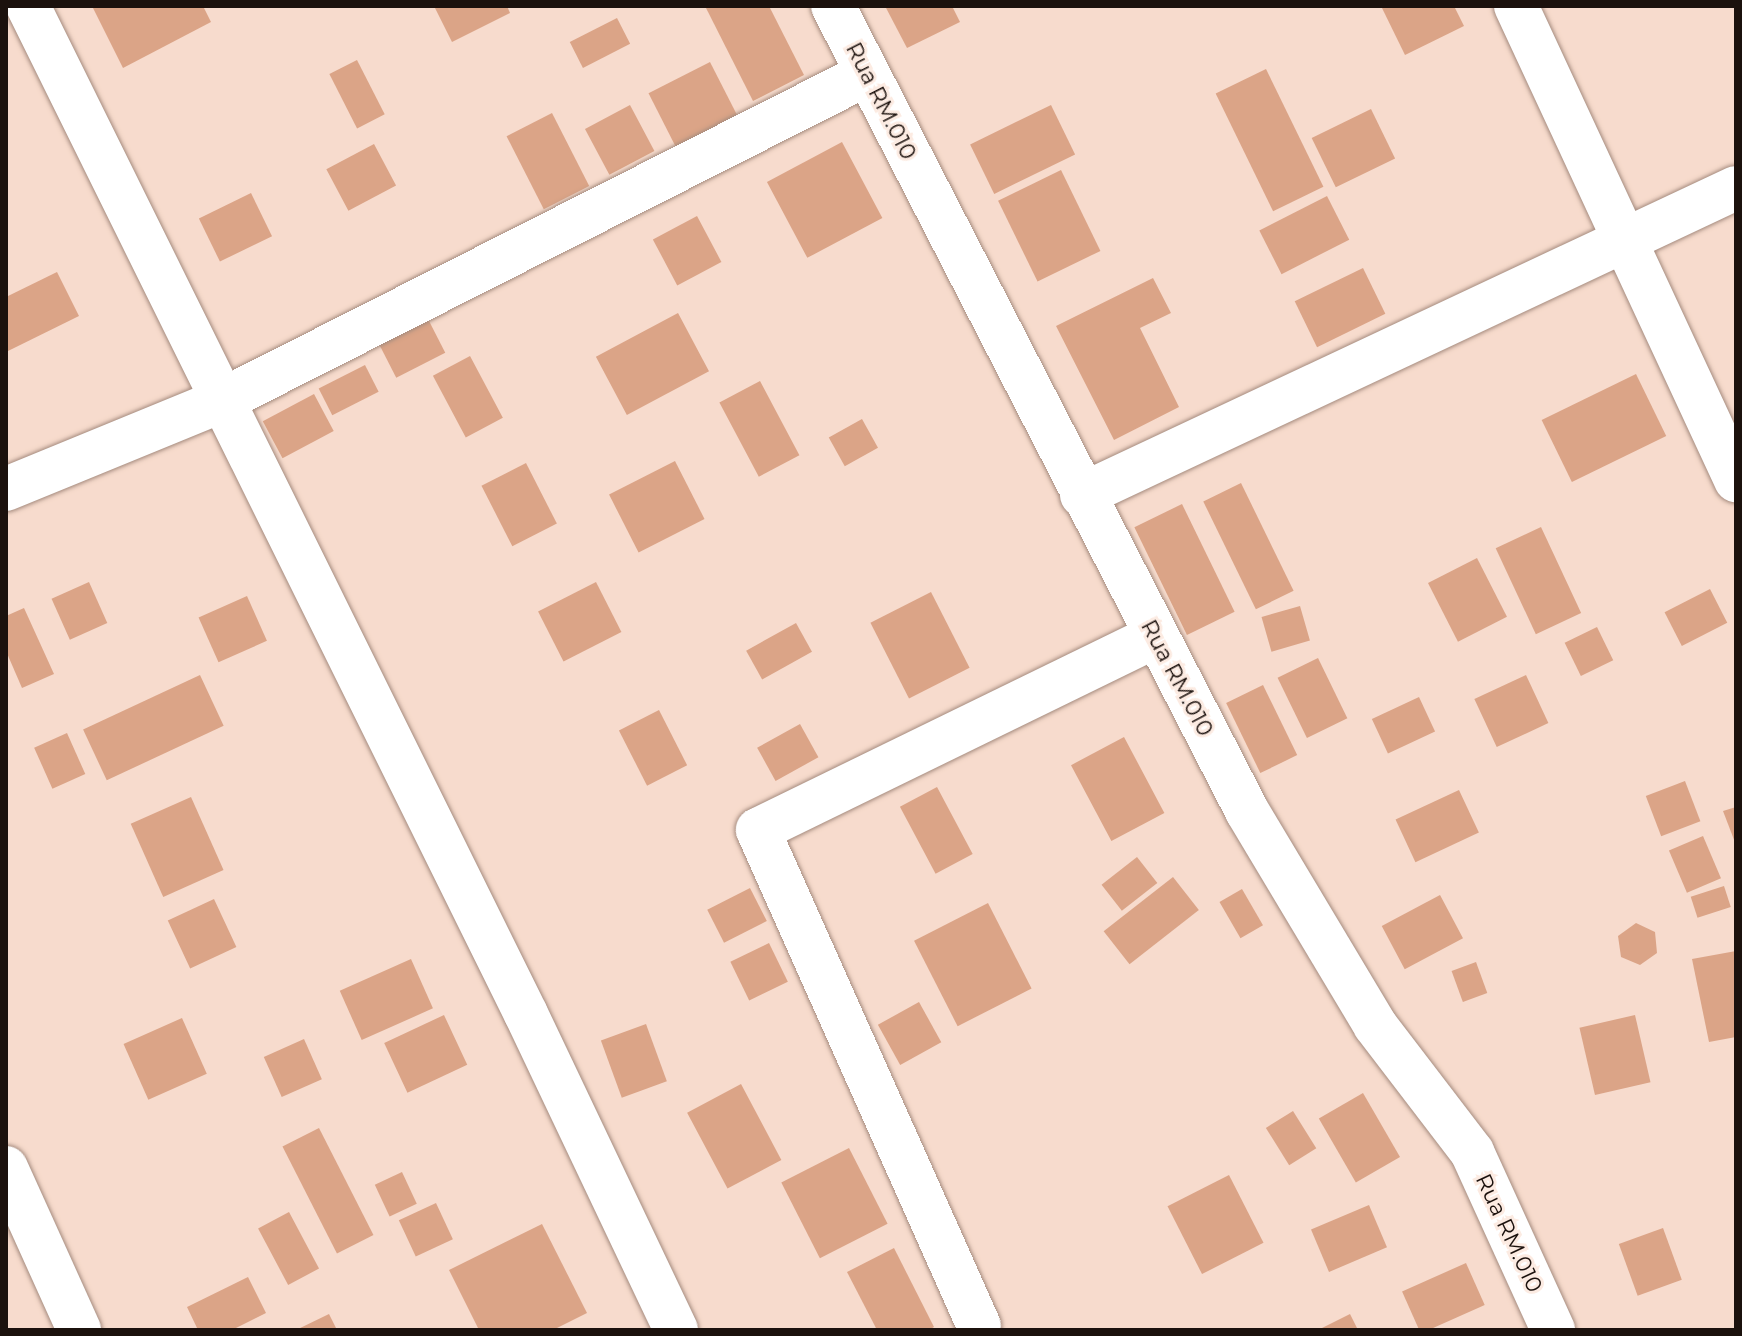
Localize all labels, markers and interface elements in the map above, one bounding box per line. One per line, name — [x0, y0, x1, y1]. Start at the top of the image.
street label: Rua RM.010 — [840, 38, 922, 164]
street label: Rua RM.010 — [1135, 615, 1219, 741]
street label: Rua RM.010 — [1470, 1169, 1548, 1297]

